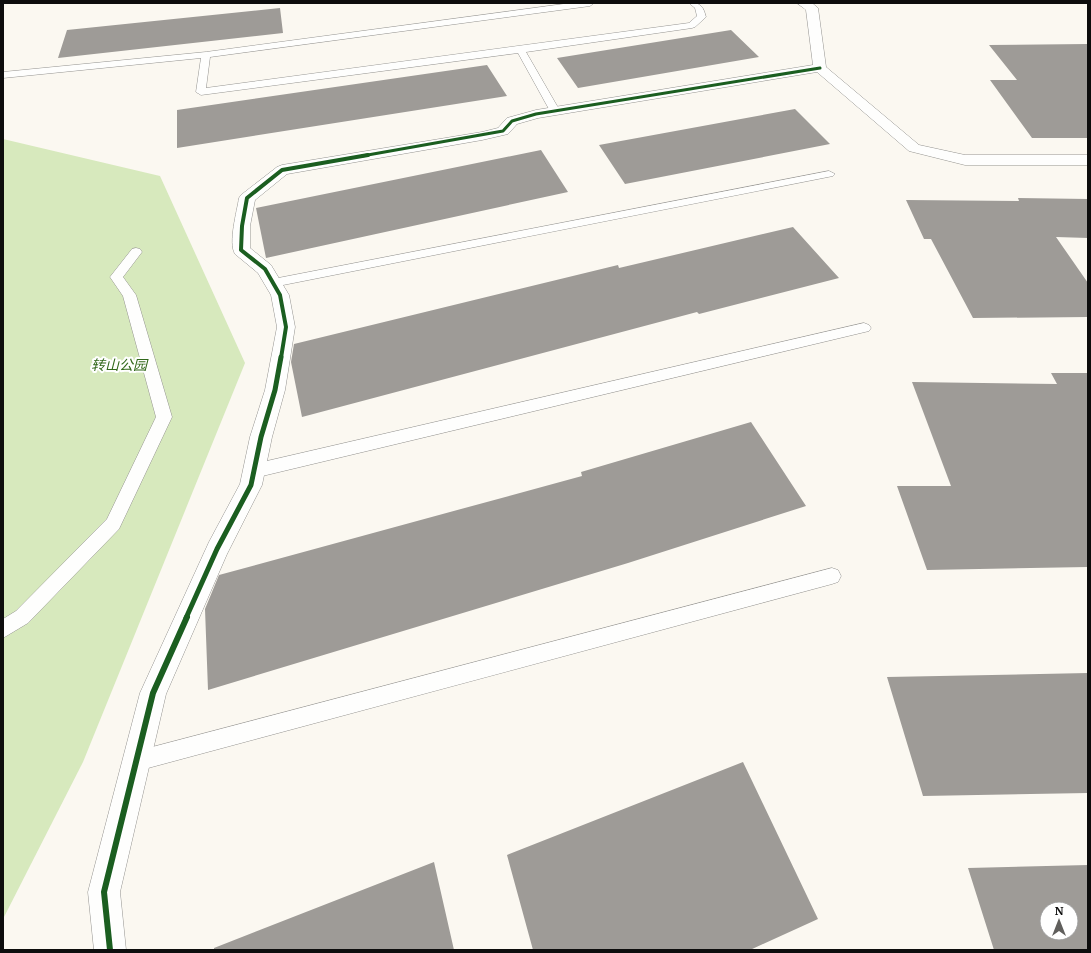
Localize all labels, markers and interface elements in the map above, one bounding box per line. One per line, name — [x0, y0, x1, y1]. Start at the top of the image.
park label: 转山公园 — [91, 356, 149, 374]
north arrow — [1039, 901, 1079, 941]
text: N — [1055, 904, 1064, 918]

